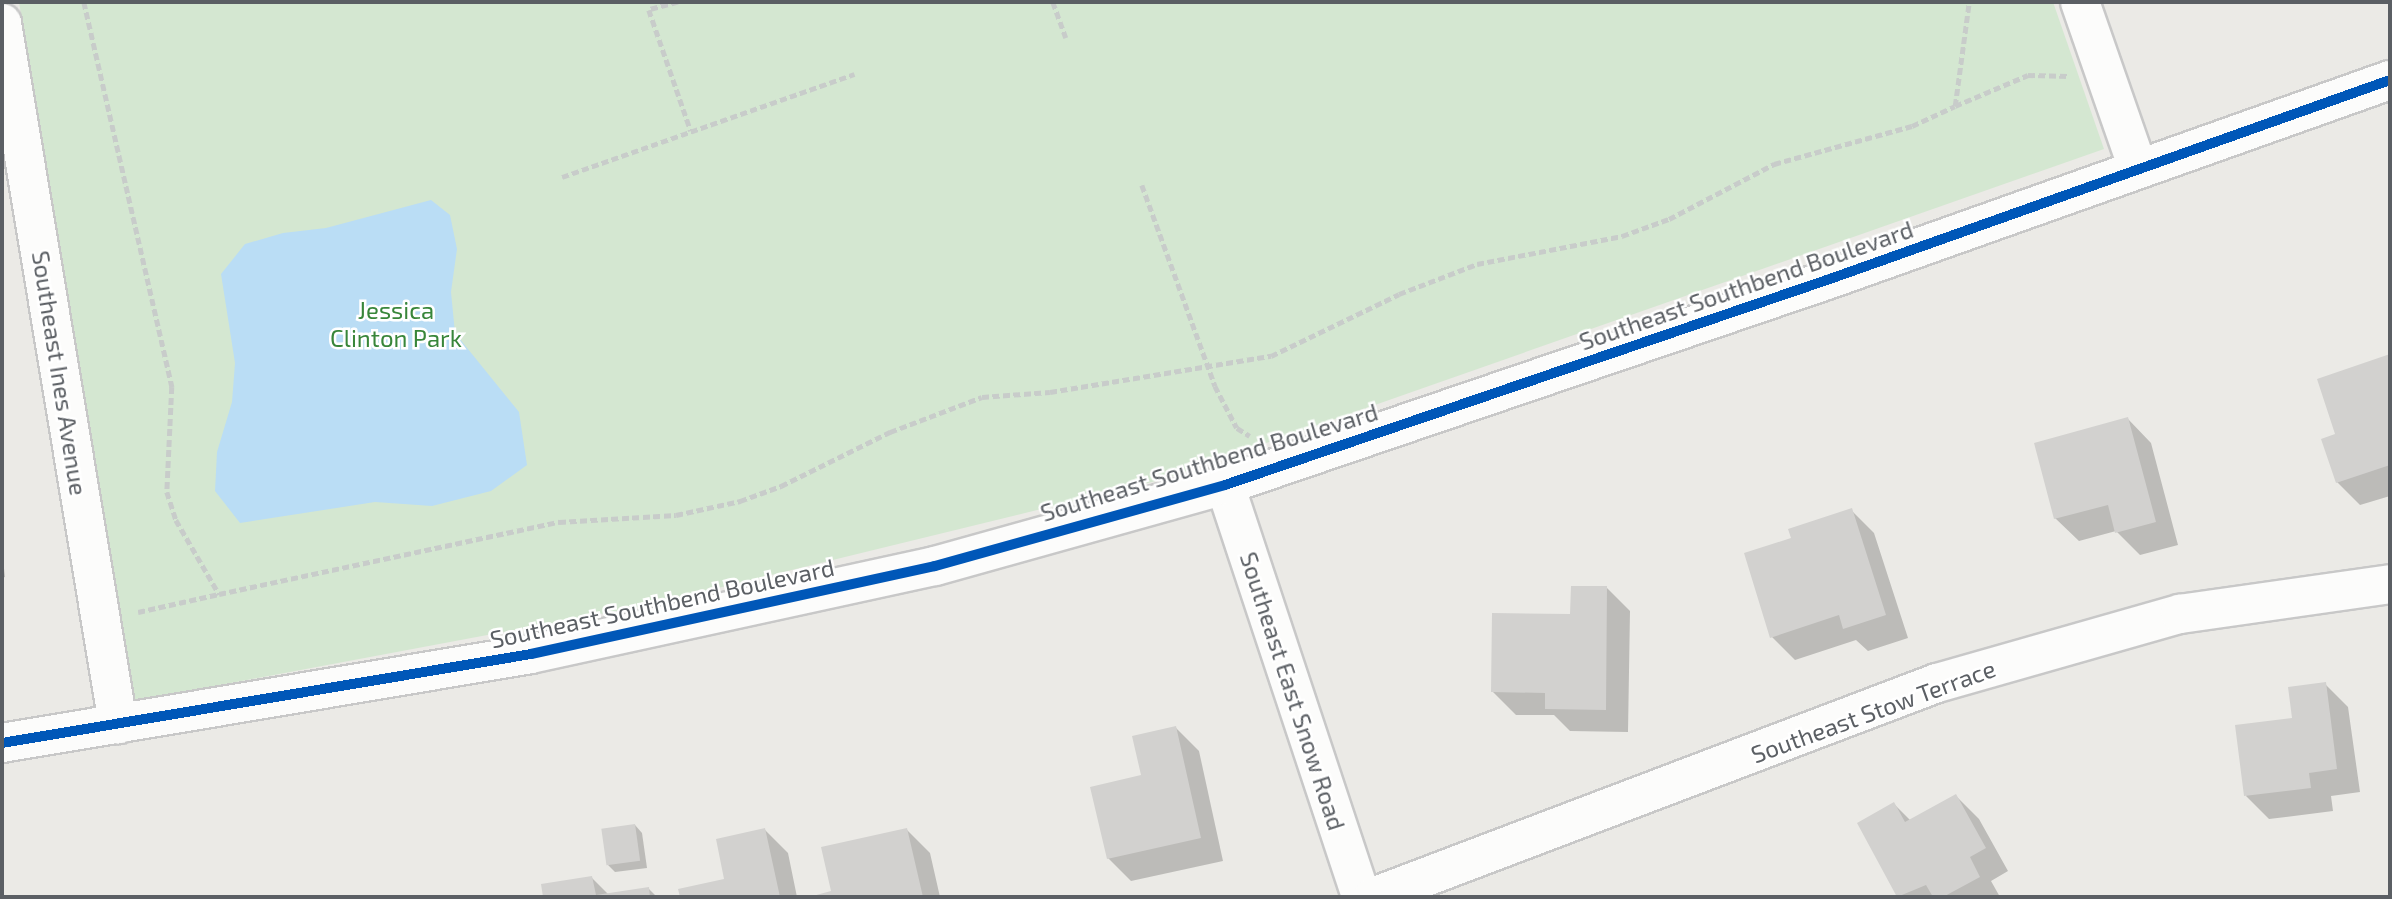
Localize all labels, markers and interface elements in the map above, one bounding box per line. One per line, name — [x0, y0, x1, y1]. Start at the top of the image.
street label: Southeast Southbend Boulevard — [1575, 214, 1917, 356]
street label: Southeast Ines Avenue — [26, 248, 94, 498]
park label: Jessica Clinton Park — [330, 296, 462, 352]
street label: Southeast Southbend Boulevard — [1037, 397, 1381, 527]
street label: Southeast East Snow Road — [1234, 548, 1352, 834]
street label: Southeast Southbend Boulevard — [487, 552, 837, 654]
street label: Southeast Stow Terrace — [1746, 653, 2000, 769]

